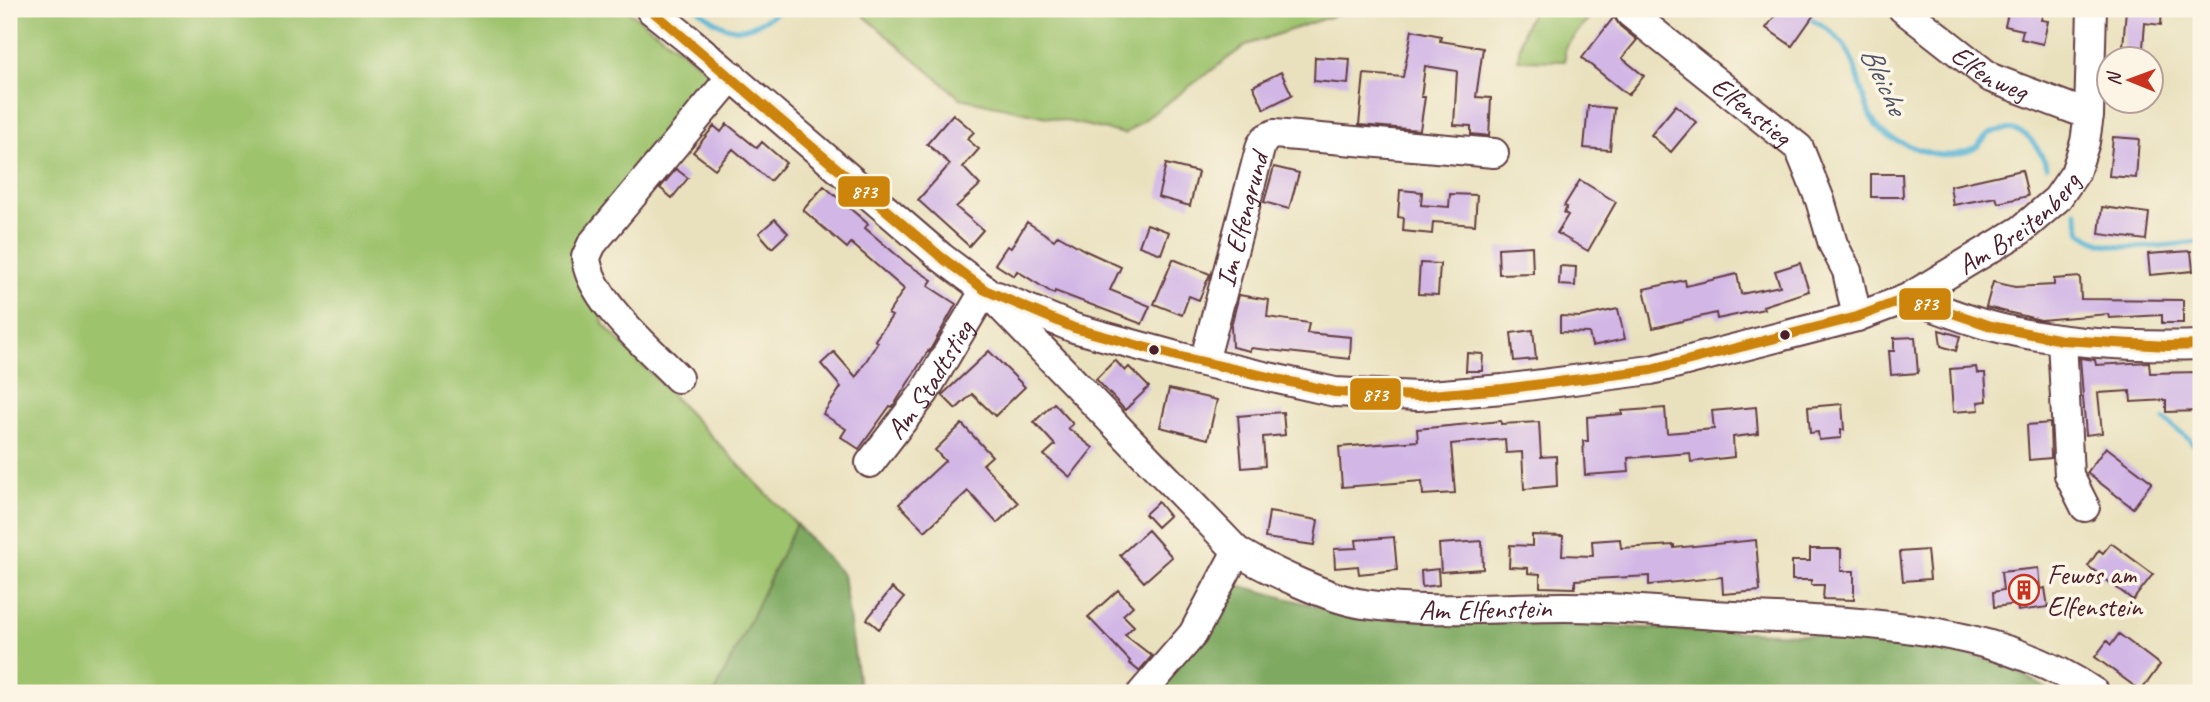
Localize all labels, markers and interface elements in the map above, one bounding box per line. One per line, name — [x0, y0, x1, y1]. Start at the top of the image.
street label: Elfenweg — [1944, 37, 2034, 109]
water label: Bleiche — [1852, 40, 1918, 124]
north arrow — [2094, 46, 2164, 116]
street label: Elfenstieg — [1704, 68, 1800, 155]
text: N — [2102, 70, 2126, 86]
street label: Im Elfengrund — [1207, 145, 1277, 291]
street label: Am Breitenberg — [1951, 165, 2089, 282]
line badge: 873 — [837, 175, 891, 208]
text: 873 — [851, 180, 879, 204]
line badge: 873 — [1898, 287, 1952, 321]
text: 873 — [1912, 292, 1940, 316]
street label: Am Stadtstieg — [878, 313, 982, 446]
unlabelled marker — [1778, 328, 1792, 342]
unlabelled marker — [1147, 343, 1161, 357]
line badge: 873 — [1349, 377, 1402, 411]
text: 873 — [1362, 383, 1390, 407]
place label: Fewos am Elfenstein — [2047, 557, 2144, 624]
building icon: Fewos am Elfenstein — [2007, 573, 2041, 607]
street label: Am Elfenstein — [1419, 590, 1553, 627]

